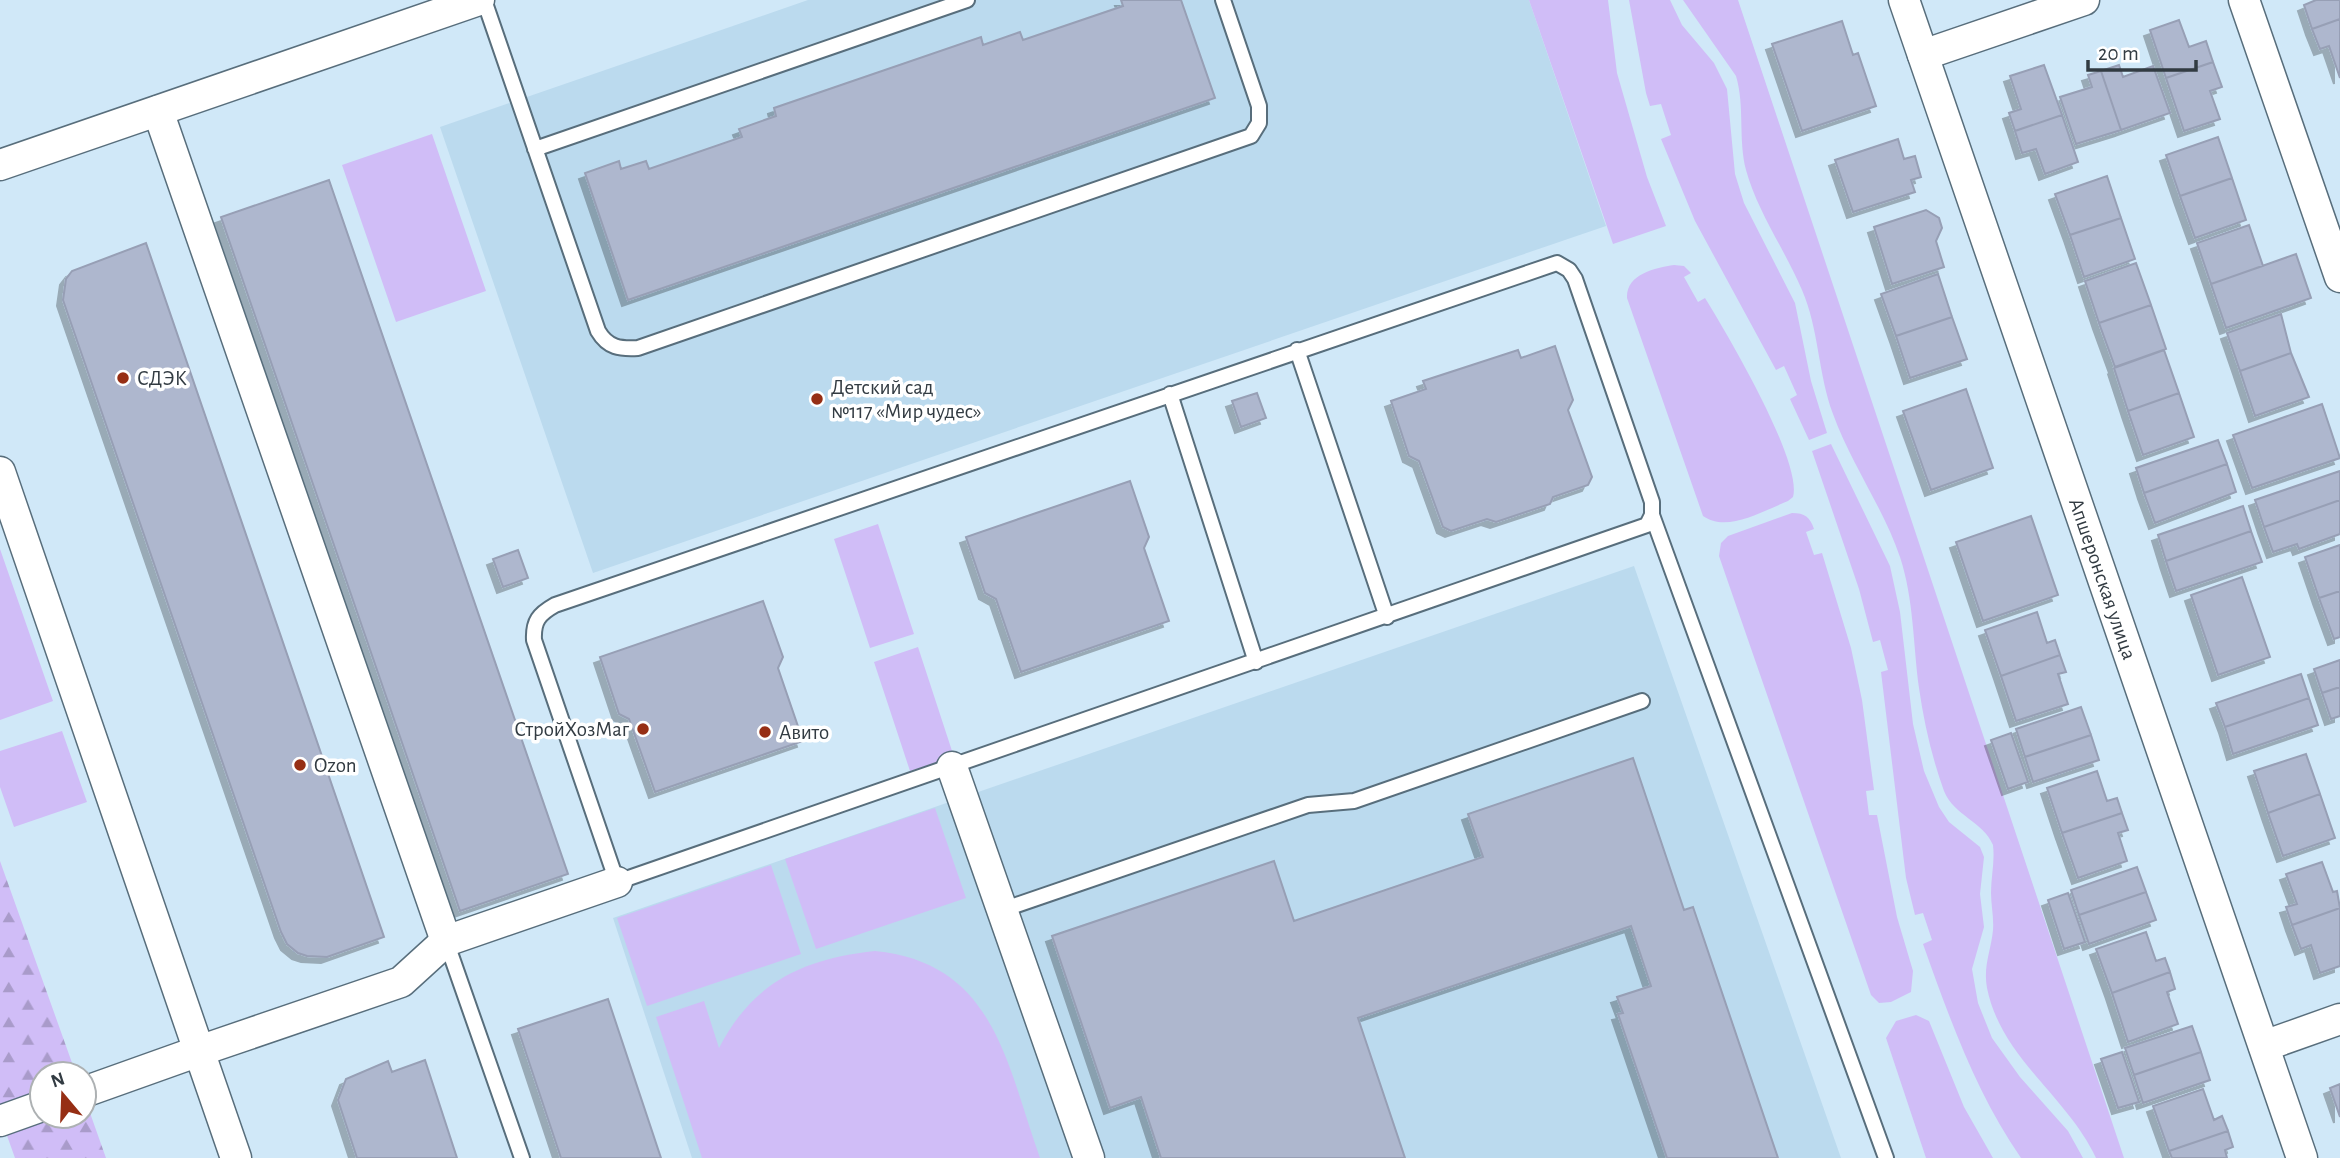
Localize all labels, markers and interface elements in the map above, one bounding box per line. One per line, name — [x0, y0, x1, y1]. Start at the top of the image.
scale bar — [2088, 28, 2196, 72]
text: 20 m — [2098, 43, 2139, 64]
place label: СДЭК — [137, 368, 187, 389]
marker: СДЭК — [115, 370, 131, 386]
place label: Детский сад №117 «Мир чудес» — [831, 377, 982, 422]
marker: Детский сад №117 «Мир чудес» — [809, 391, 825, 407]
street label: Апшеронская улица — [2065, 495, 2141, 663]
place label: СтройХозМаг — [514, 719, 630, 740]
marker: СтройХозМаг — [635, 721, 651, 737]
place label: Авито — [779, 722, 829, 743]
marker: Авито — [757, 724, 773, 740]
place label: Ozon — [314, 755, 357, 776]
marker: Ozon — [292, 757, 308, 773]
north arrow — [28, 1060, 98, 1130]
text: N — [49, 1069, 67, 1091]

